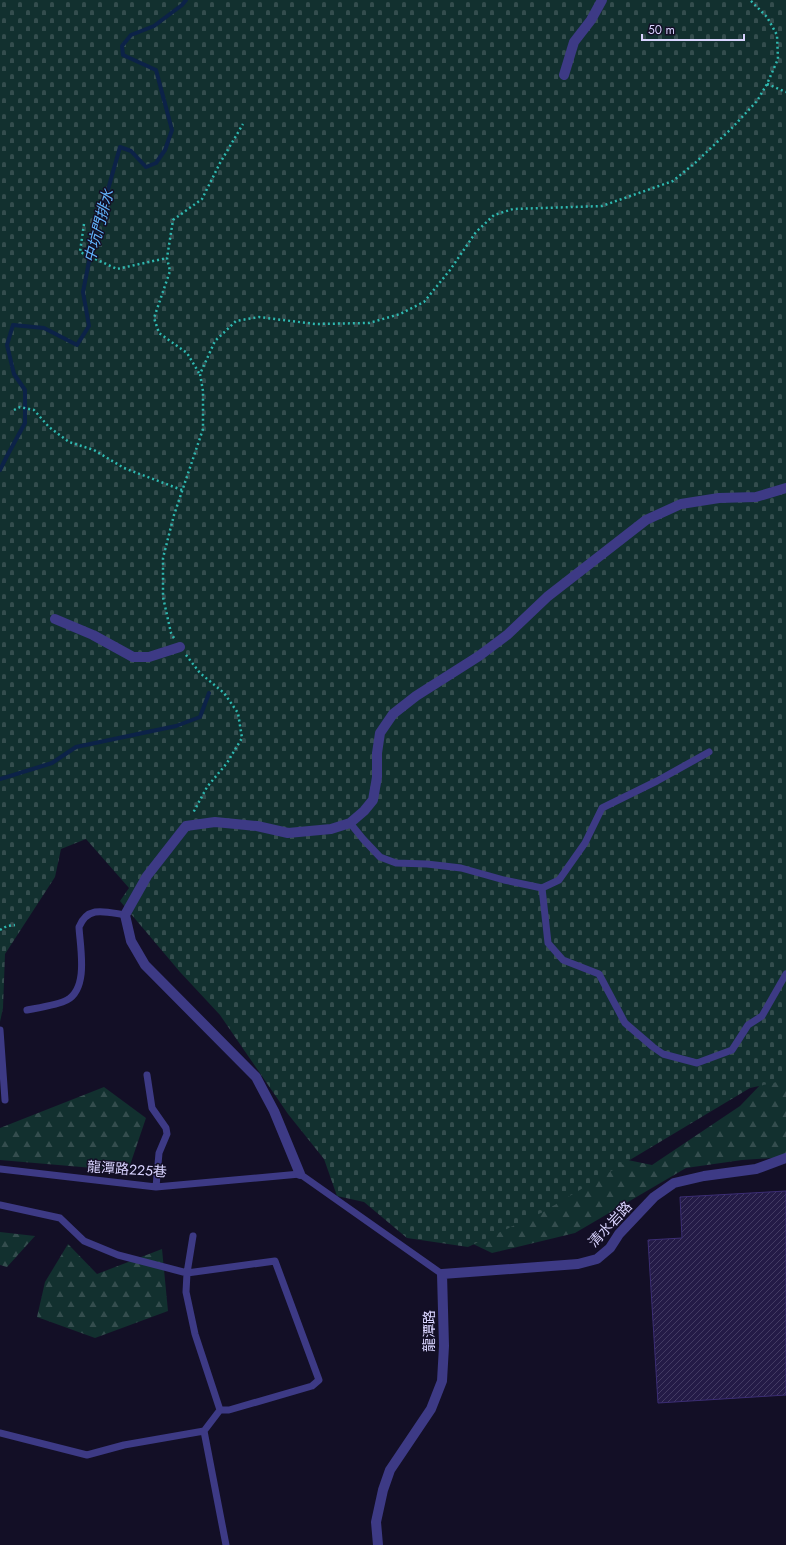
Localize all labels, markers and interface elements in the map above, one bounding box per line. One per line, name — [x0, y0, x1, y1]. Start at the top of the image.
scale bar — [642, 16, 744, 42]
text: 50 m — [648, 21, 675, 39]
water label: 中坑門排水 — [79, 186, 120, 265]
street label: 龍潭路225巷 — [86, 1156, 168, 1182]
street label: 清水岩路 — [584, 1197, 636, 1251]
street label: 龍潭路 — [419, 1310, 439, 1352]

